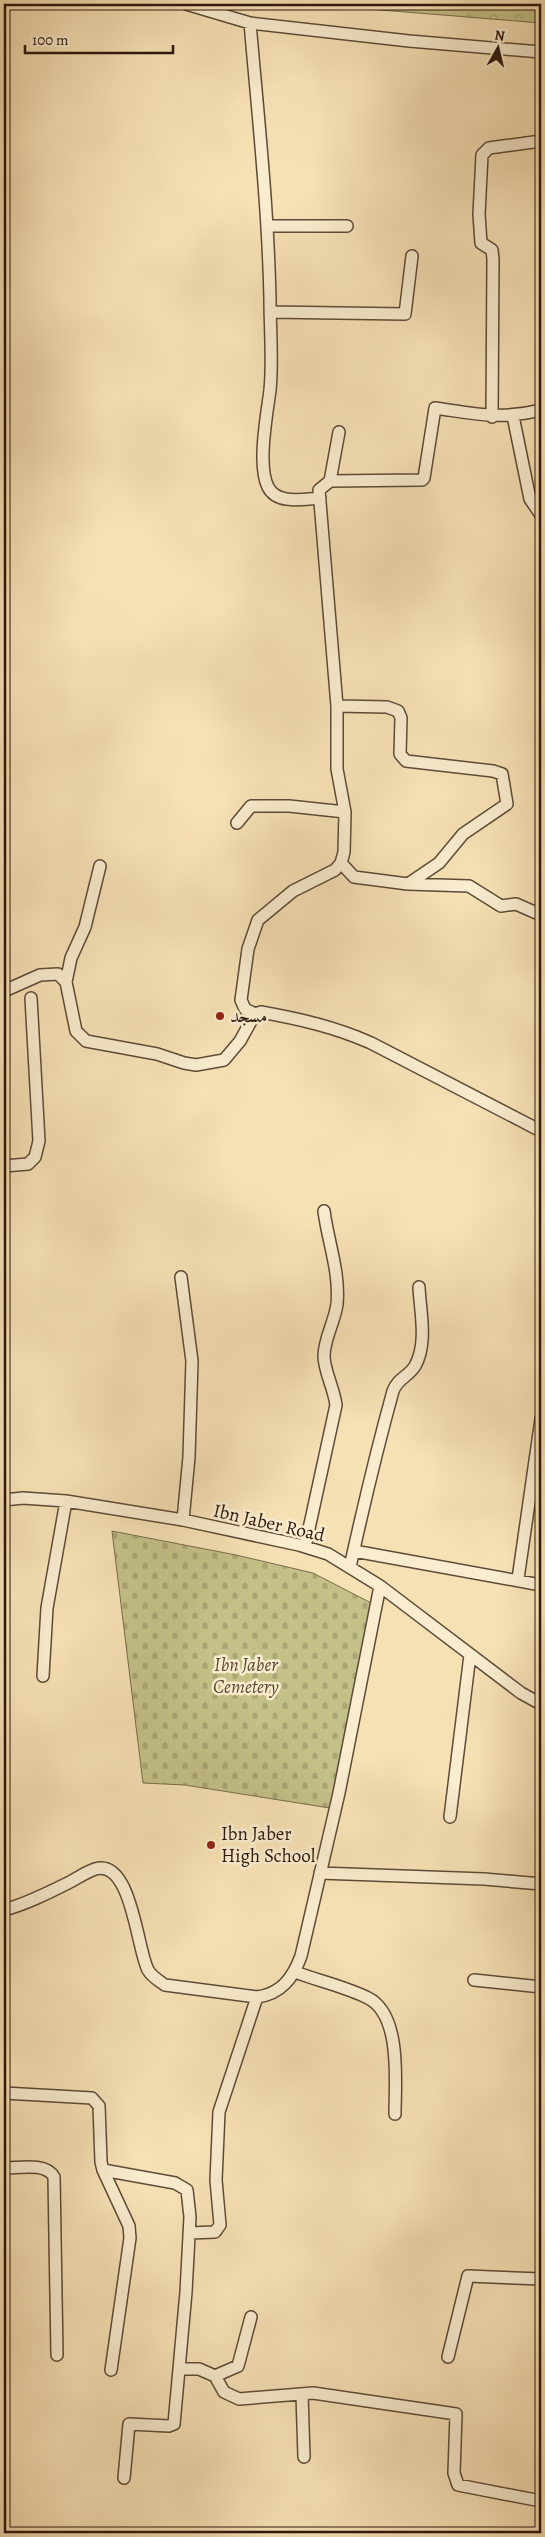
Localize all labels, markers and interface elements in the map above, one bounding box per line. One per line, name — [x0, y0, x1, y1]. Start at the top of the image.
scale bar — [25, 22, 172, 54]
north arrow — [472, 22, 522, 72]
text: N — [493, 26, 506, 46]
text: 100 m — [32, 30, 69, 50]
place label: مسجد — [230, 1003, 267, 1029]
marker: مسجد — [214, 1010, 226, 1022]
street label: Ibn Jaber Road — [211, 1498, 328, 1549]
park label: Ibn Jaber Cemetery — [213, 1652, 280, 1700]
place label: Ibn Jaber High School — [221, 1821, 316, 1869]
marker: Ibn Jaber High School — [205, 1839, 217, 1851]

